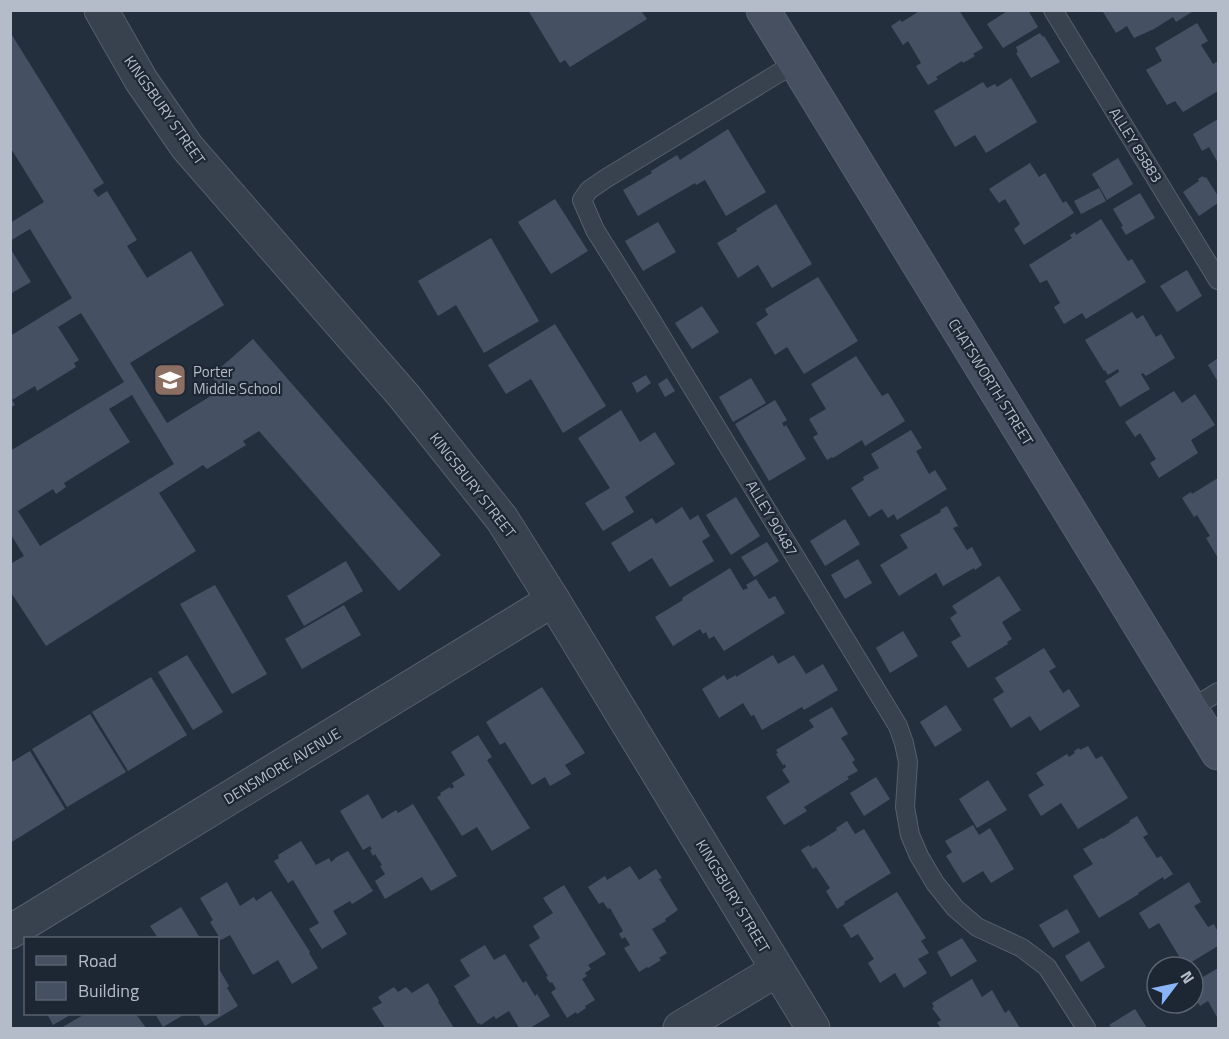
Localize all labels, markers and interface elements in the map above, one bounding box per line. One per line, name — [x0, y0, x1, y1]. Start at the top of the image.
street label: KINGSBURY STREET — [119, 51, 211, 169]
street label: ALLEY 85883 — [1104, 103, 1168, 187]
street label: CHATSWORTH STREET — [943, 314, 1039, 450]
place label: Porter Middle School — [193, 360, 281, 400]
school or university icon: Porter Middle School — [152, 362, 188, 398]
street label: KINGSBURY STREET — [424, 427, 522, 543]
street label: ALLEY 90487 — [740, 476, 804, 560]
street label: DENSMORE AVENUE — [219, 722, 345, 810]
street label: KINGSBURY STREET — [690, 835, 776, 957]
legend — [24, 937, 219, 1015]
text: Road — [78, 947, 117, 974]
north arrow — [1145, 955, 1205, 1015]
text: N — [1175, 966, 1201, 988]
text: Building — [78, 977, 139, 1004]

